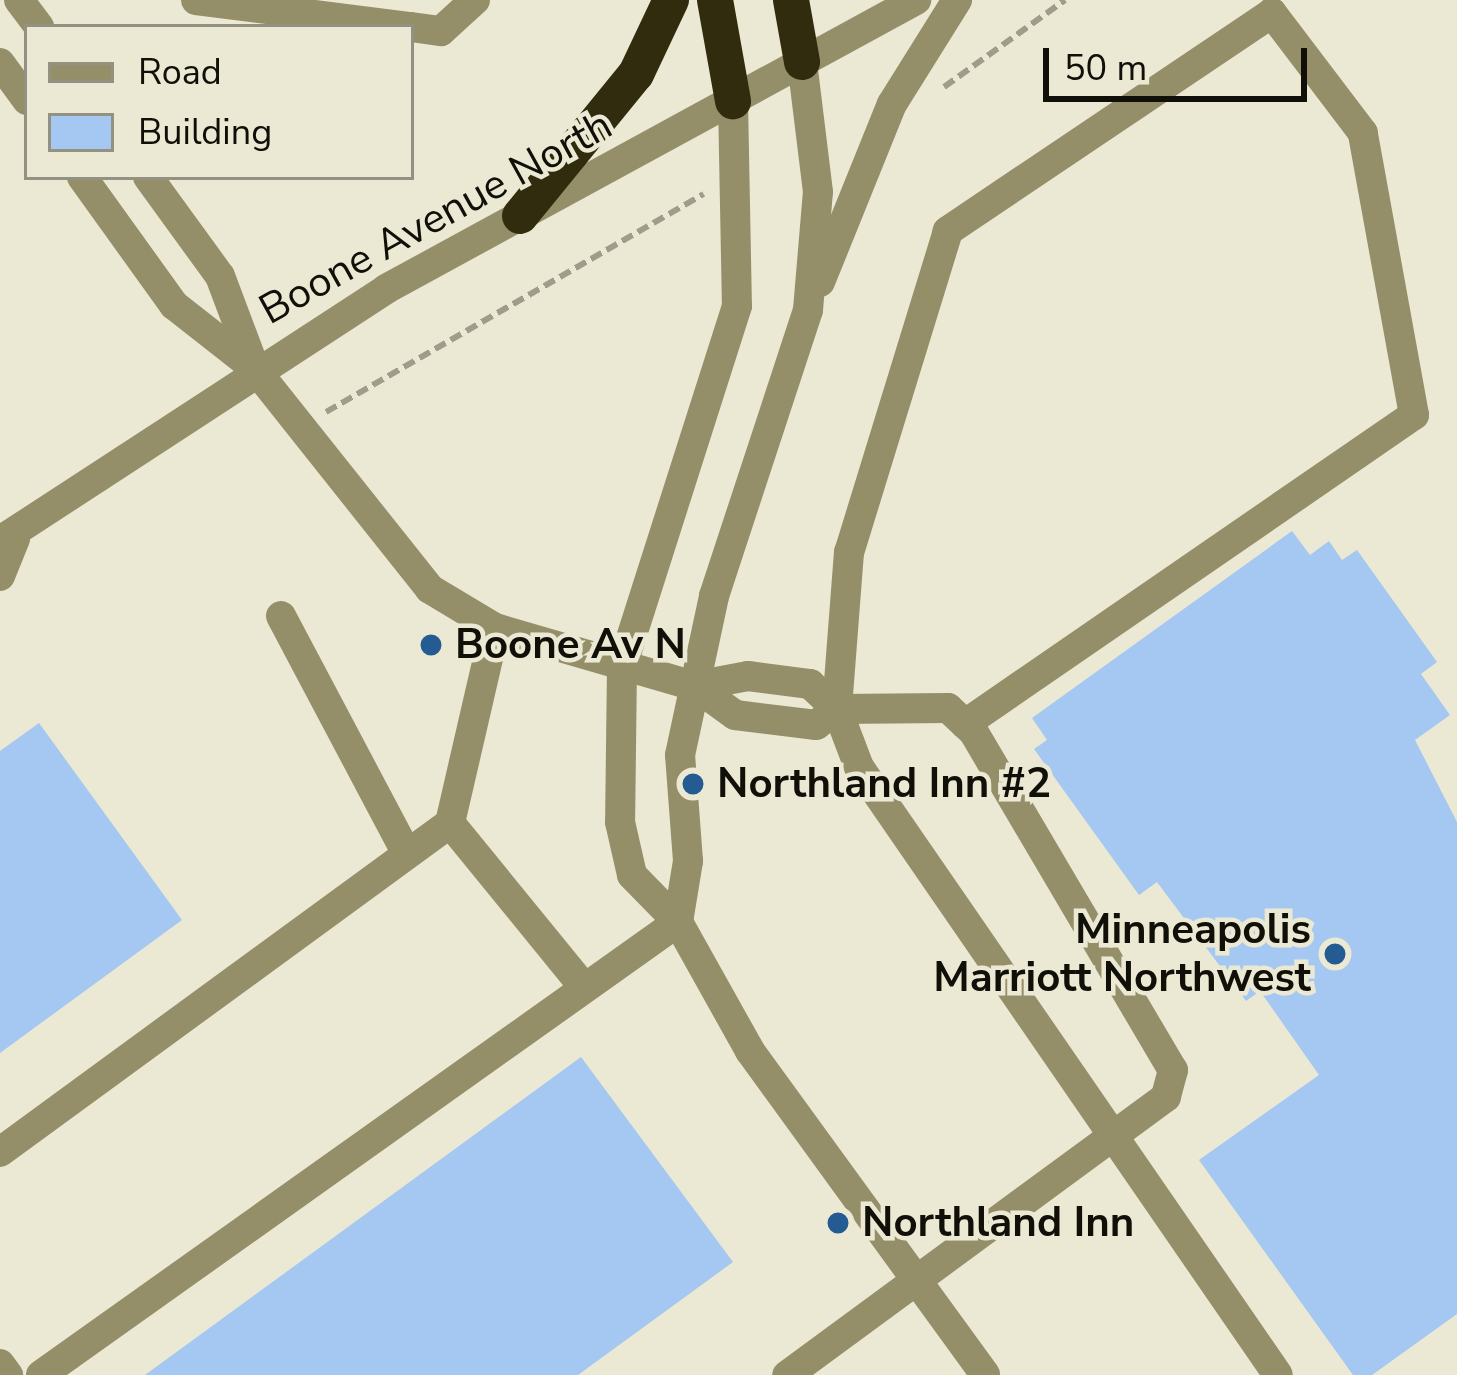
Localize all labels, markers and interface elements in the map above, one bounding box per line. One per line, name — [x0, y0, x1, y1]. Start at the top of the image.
legend — [24, 24, 414, 180]
scale bar — [1049, 24, 1313, 98]
text: 50 m — [1064, 44, 1147, 93]
text: Road — [138, 48, 222, 97]
street label: Boone Avenue North — [251, 100, 621, 336]
text: Building — [138, 108, 272, 157]
place label: Boone Av N — [455, 620, 686, 670]
marker: Boone Av N — [418, 632, 444, 658]
place label: Northland Inn #2 — [717, 759, 1051, 809]
marker: Northland Inn #2 — [680, 771, 706, 797]
place label: Minneapolis Marriott Northwest — [933, 905, 1311, 1004]
marker: Minneapolis Marriott Northwest — [1322, 941, 1348, 967]
place label: Northland Inn — [862, 1198, 1134, 1248]
marker: Northland Inn — [825, 1210, 851, 1236]

